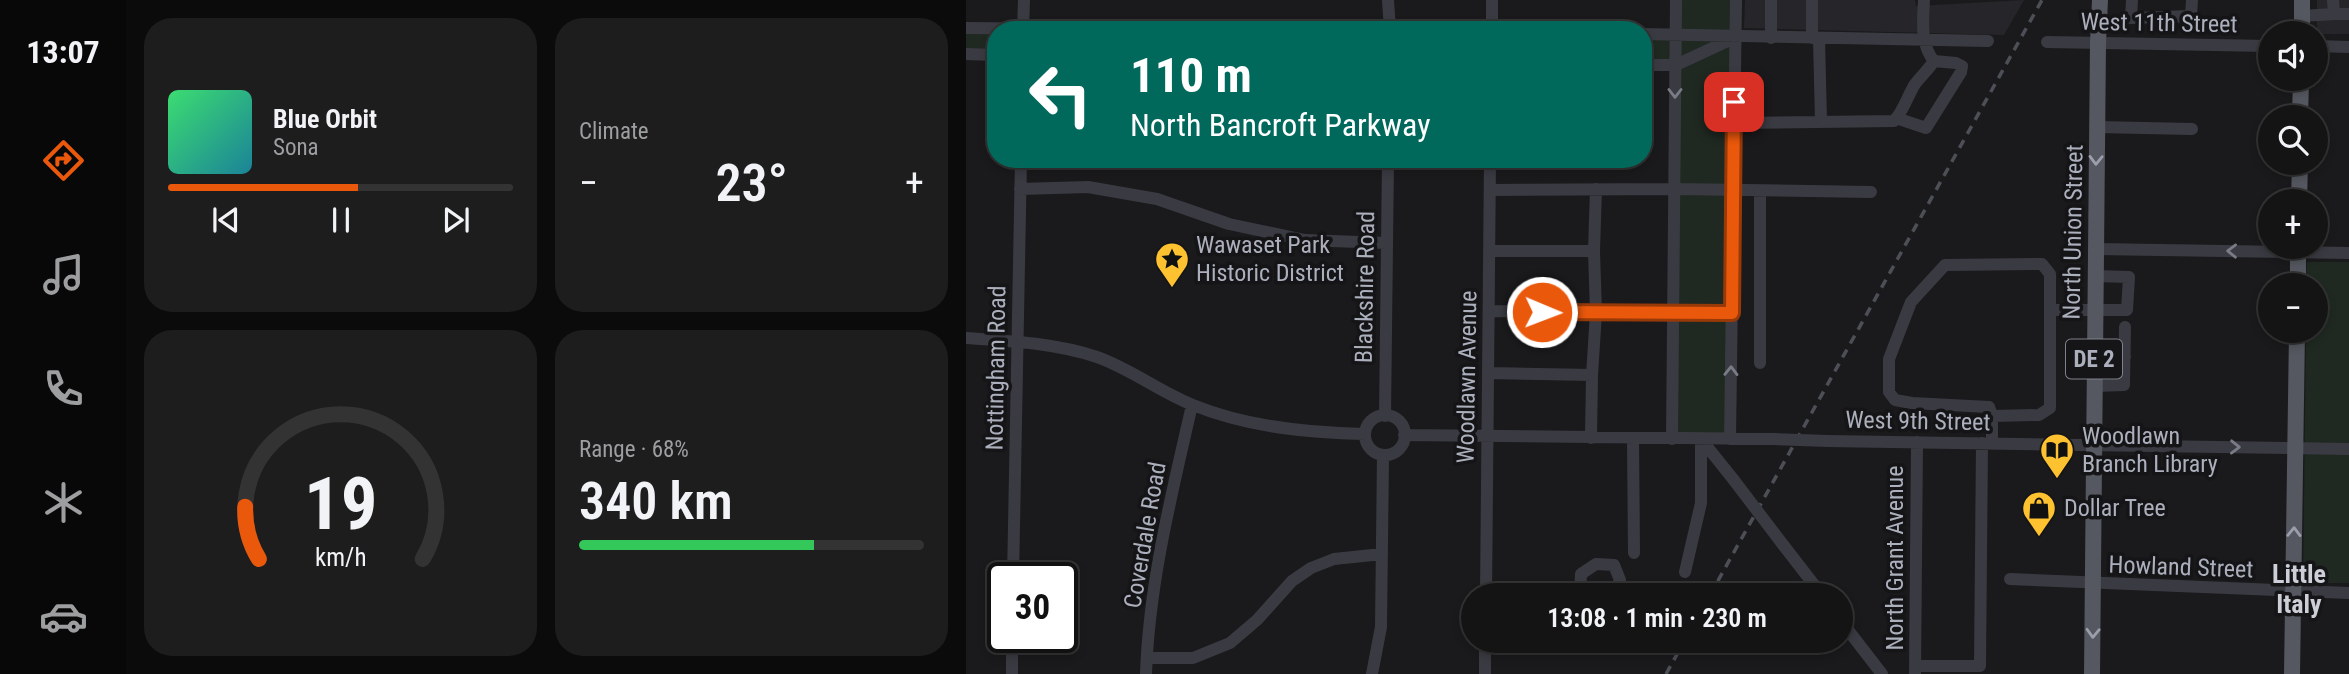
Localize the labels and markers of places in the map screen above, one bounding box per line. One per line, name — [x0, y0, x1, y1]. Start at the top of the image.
pin — [1704, 72, 1764, 132]
place label: Wawaset Park Historic District — [1196, 231, 1344, 287]
place icon: Wawaset Park Historic District — [1153, 240, 1191, 289]
place label: Woodlawn Branch Library — [2082, 422, 2218, 478]
library icon: Woodlawn Branch Library — [2038, 431, 2076, 480]
shop icon: Dollar Tree — [2020, 489, 2058, 538]
place label: Dollar Tree — [2064, 494, 2166, 522]

